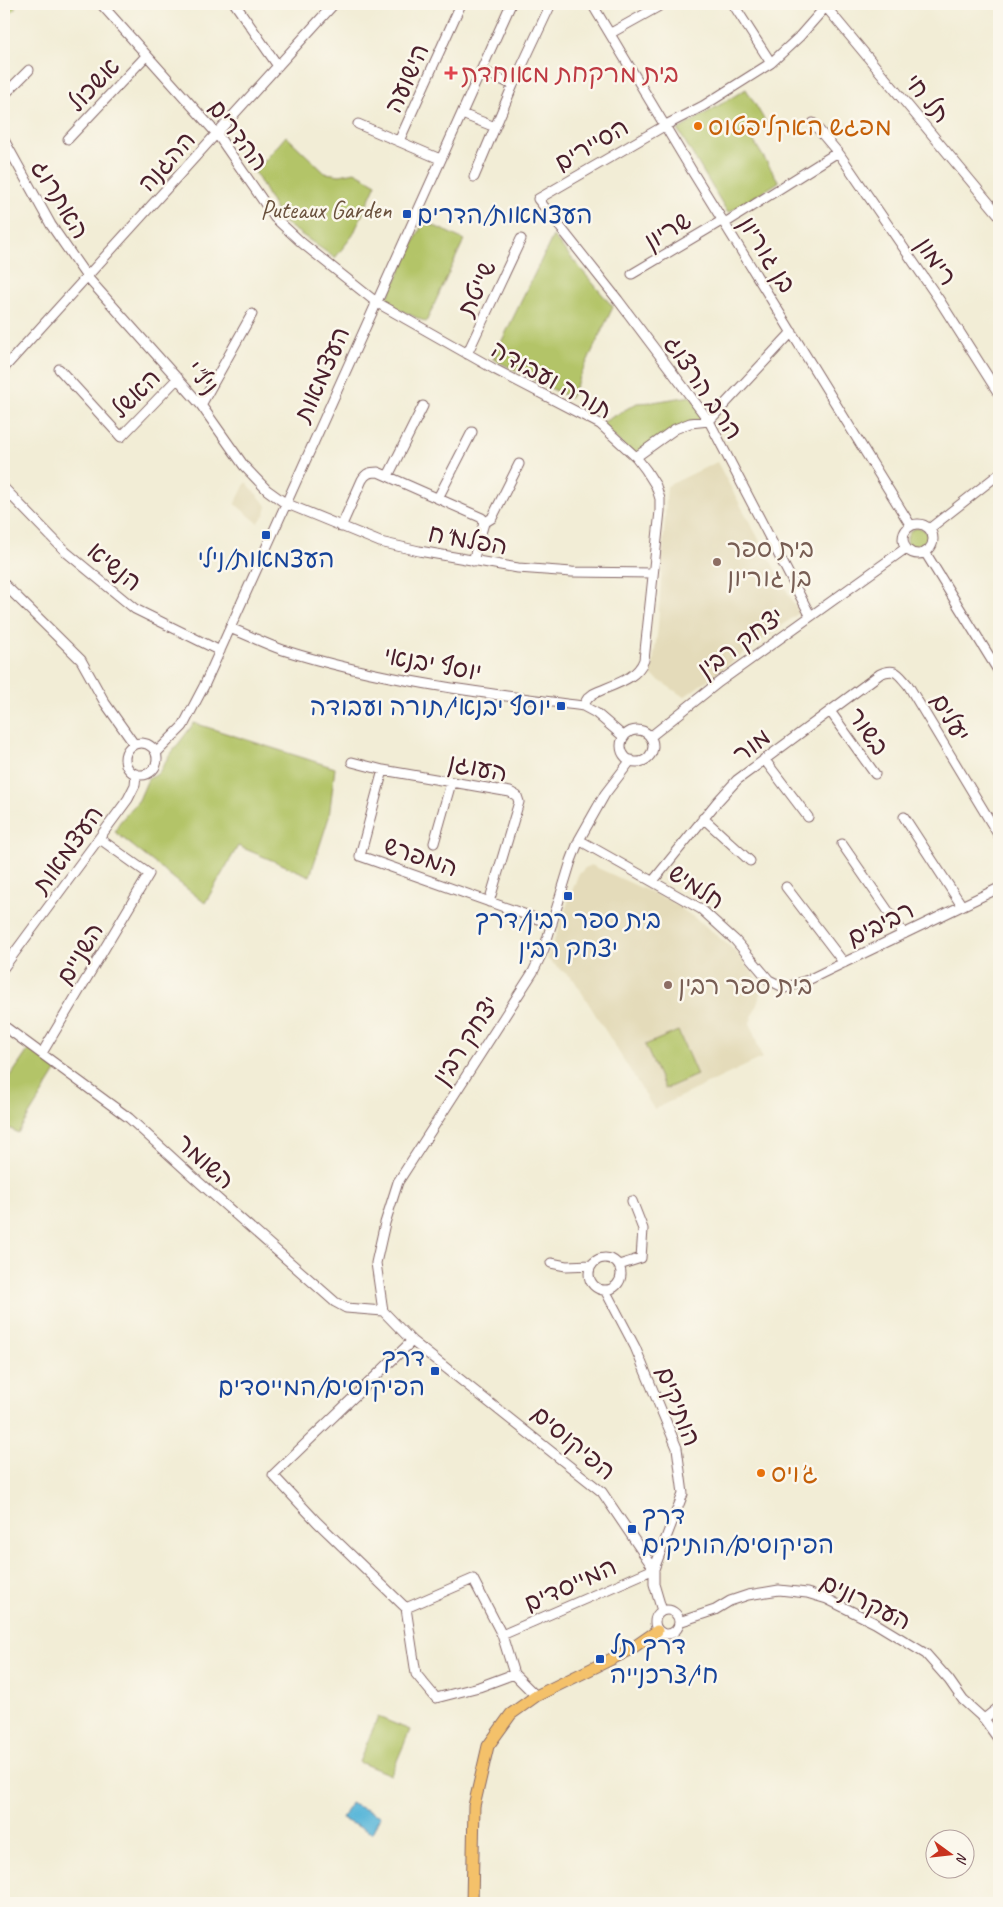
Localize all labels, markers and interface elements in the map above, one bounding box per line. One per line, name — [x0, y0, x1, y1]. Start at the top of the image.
street label: הישועה — [377, 38, 436, 118]
street label: אשכול — [60, 51, 127, 119]
place label: בית מרקחת מאוחדת — [461, 58, 679, 90]
marker: בית מרקחת מאוחדת — [445, 67, 457, 79]
street label: תל חי — [897, 67, 957, 130]
street label: ההדרים — [201, 93, 276, 178]
street label: הסיירים — [549, 111, 634, 179]
place label: מפגש האקליפטוס — [708, 111, 892, 143]
marker: מפגש האקליפטוס — [692, 120, 704, 132]
street label: ההגנה — [131, 124, 203, 199]
street label: האתרוג — [24, 154, 96, 245]
park label: Puteaux Garden — [260, 194, 392, 226]
place label: העצמאות/הדרים — [417, 199, 593, 231]
street label: שריון — [638, 204, 697, 257]
marker: העצמאות/הדרים — [401, 208, 413, 220]
street label: בן גוריון — [731, 210, 803, 299]
street label: רימון — [908, 231, 964, 292]
street label: שייטת — [449, 255, 504, 323]
street label: העצמאות — [286, 321, 357, 429]
street label: הרב הרצוג — [657, 329, 750, 446]
street label: תורה ועבודה — [485, 333, 618, 426]
street label: ניל"י — [179, 354, 226, 401]
street label: האשל — [104, 362, 167, 425]
street label: הפלמ"ח — [426, 517, 510, 563]
marker: העצמאות/נילי — [260, 529, 272, 541]
place label: בית ספר בן גוריון — [727, 533, 814, 594]
street label: הנשיא — [80, 535, 148, 599]
place label: העצמאות/נילי — [197, 543, 335, 575]
marker: בית ספר בן גוריון — [711, 556, 723, 568]
street label: יצחק רבין — [691, 601, 790, 685]
street label: יוסף יבנאי — [381, 640, 484, 688]
street label: יעלים — [923, 687, 977, 748]
place label: יוסף יבנאי/תורה ועבודה — [310, 691, 551, 723]
marker: יוסף יבנאי/תורה ועבודה — [555, 700, 567, 712]
street label: בשור — [840, 701, 896, 762]
street label: מור — [726, 721, 777, 770]
street label: העוגן — [445, 747, 510, 789]
street label: העצמאות — [24, 799, 111, 902]
street label: המפרש — [379, 829, 462, 885]
street label: חלמיש — [662, 857, 731, 917]
marker: בית ספר רבין/דרך יצחק רבין — [562, 890, 574, 902]
street label: רביבים — [842, 894, 919, 954]
place label: בית ספר רבין/דרך יצחק רבין — [475, 904, 661, 965]
street label: השניים — [49, 916, 111, 991]
place label: בית ספר רבין — [678, 970, 812, 1002]
marker: בית ספר רבין — [662, 979, 674, 991]
street label: יצחק רבין — [425, 990, 506, 1091]
street label: השומר — [169, 1127, 242, 1197]
place label: דרך הפיקוסים/המייסדים — [218, 1342, 425, 1403]
street label: הותיקים — [648, 1362, 708, 1451]
marker: דרך הפיקוסים/המייסדים — [429, 1365, 441, 1377]
street label: הפיקוסים — [525, 1398, 622, 1487]
place label: ג'ויס — [771, 1458, 818, 1490]
marker: ג'ויס — [755, 1467, 767, 1479]
place label: דרך הפיקוסים/הותיקים — [642, 1500, 834, 1561]
marker: דרך הפיקוסים/הותיקים — [626, 1523, 638, 1535]
street label: המייסדים — [519, 1550, 622, 1619]
street label: העקרונים — [815, 1566, 916, 1638]
place label: דרך תל חי/צרכנייה — [610, 1630, 718, 1691]
marker: דרך תל חי/צרכנייה — [594, 1653, 606, 1665]
north arrow — [926, 1830, 976, 1880]
text: N — [952, 1851, 971, 1866]

